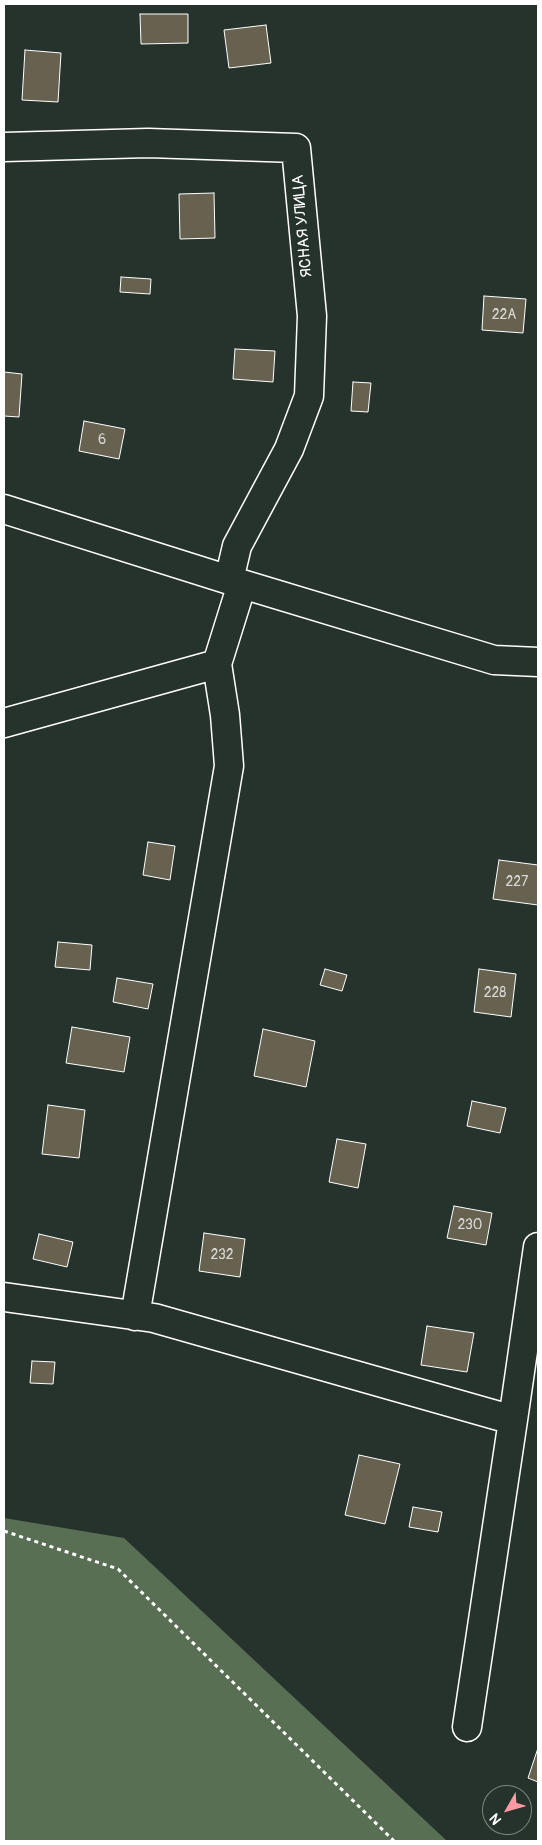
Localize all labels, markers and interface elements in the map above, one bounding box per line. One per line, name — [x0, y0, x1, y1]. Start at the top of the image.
street label: ЯСНАЯ УЛИЦА — [289, 174, 317, 278]
house number: 22А — [492, 307, 516, 323]
house number: 6 — [98, 432, 106, 448]
house number: 227 — [505, 874, 529, 890]
house number: 228 — [484, 985, 506, 1001]
house number: 230 — [458, 1217, 482, 1233]
house number: 232 — [210, 1247, 234, 1263]
north arrow — [482, 1785, 532, 1835]
text: N — [486, 1810, 505, 1828]

